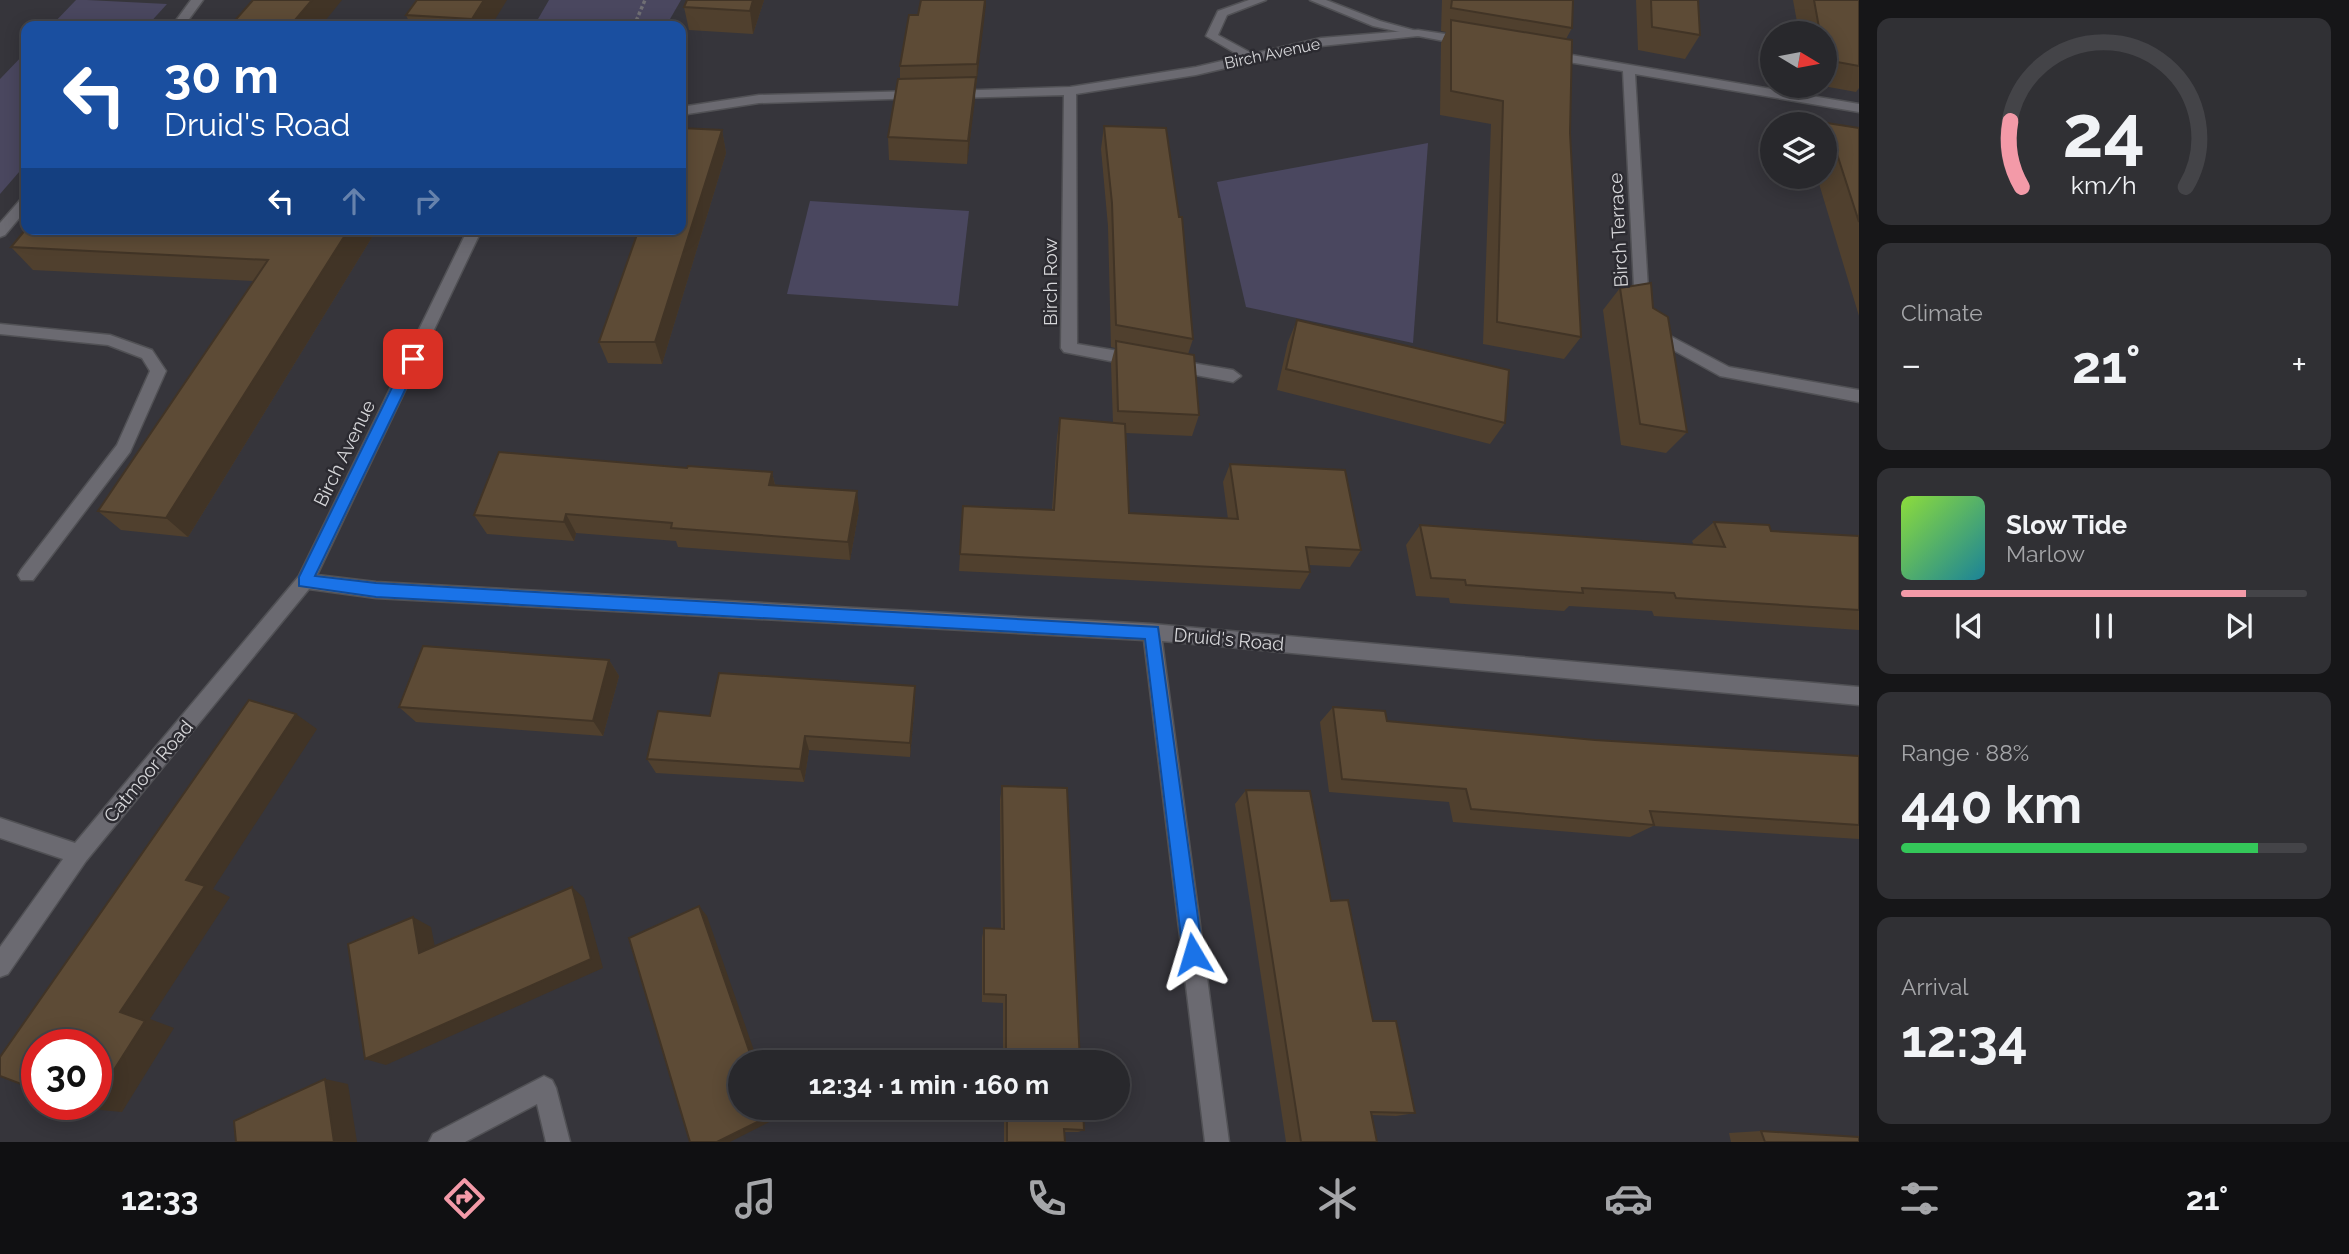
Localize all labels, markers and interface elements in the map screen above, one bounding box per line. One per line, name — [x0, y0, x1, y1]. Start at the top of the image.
north arrow — [1760, 21, 1838, 98]
map controls — [1760, 21, 1837, 189]
street label: Birch Avenue — [1223, 34, 1322, 73]
text: 30 m — [164, 47, 279, 104]
icon: left — [49, 49, 140, 140]
text: 24 — [2063, 90, 2145, 175]
text: Druid's Road — [164, 106, 350, 143]
button: layers — [1760, 112, 1837, 189]
text: km/h — [2071, 170, 2137, 200]
street label: Birch Terrace — [1604, 172, 1632, 288]
icon: left — [262, 182, 300, 220]
icon: ahead — [335, 182, 373, 220]
icon: right — [408, 182, 446, 220]
street label: Birch Row — [1039, 237, 1061, 326]
text: Climate — [1901, 299, 1983, 326]
pin — [383, 329, 443, 389]
text: 21° — [2072, 334, 2141, 395]
icon: arrive — [394, 340, 432, 378]
text: − — [1901, 342, 1921, 387]
text: + — [2291, 342, 2307, 387]
street label: Birch Avenue — [309, 396, 379, 510]
text: Slow Tide — [2006, 510, 2127, 540]
text: Marlow — [2006, 540, 2085, 567]
icon: previous — [1950, 607, 1988, 645]
icon: pause — [2085, 607, 2123, 645]
icon: next — [2220, 607, 2258, 645]
street label: Druid's Road — [1173, 623, 1285, 655]
street label: Catmoor Road — [99, 716, 197, 826]
text: Range · 88% — [1901, 739, 2029, 766]
text: 440 km — [1901, 774, 2082, 835]
position arrow — [1156, 917, 1230, 991]
text: Arrival — [1901, 973, 1968, 1000]
text: 12:34 — [1901, 1008, 2028, 1069]
speed limit sign: 30 — [21, 1029, 112, 1120]
text: 12:34 · 1 min · 160 m — [809, 1070, 1049, 1100]
icon: directions — [440, 1174, 489, 1223]
icon: music — [731, 1174, 780, 1223]
icon: phone — [1022, 1174, 1071, 1223]
icon: climate — [1313, 1174, 1362, 1223]
icon: car — [1604, 1174, 1653, 1223]
icon: filters — [1895, 1174, 1944, 1223]
text: 12:33 — [121, 1180, 198, 1217]
text: 21° — [2186, 1180, 2228, 1217]

